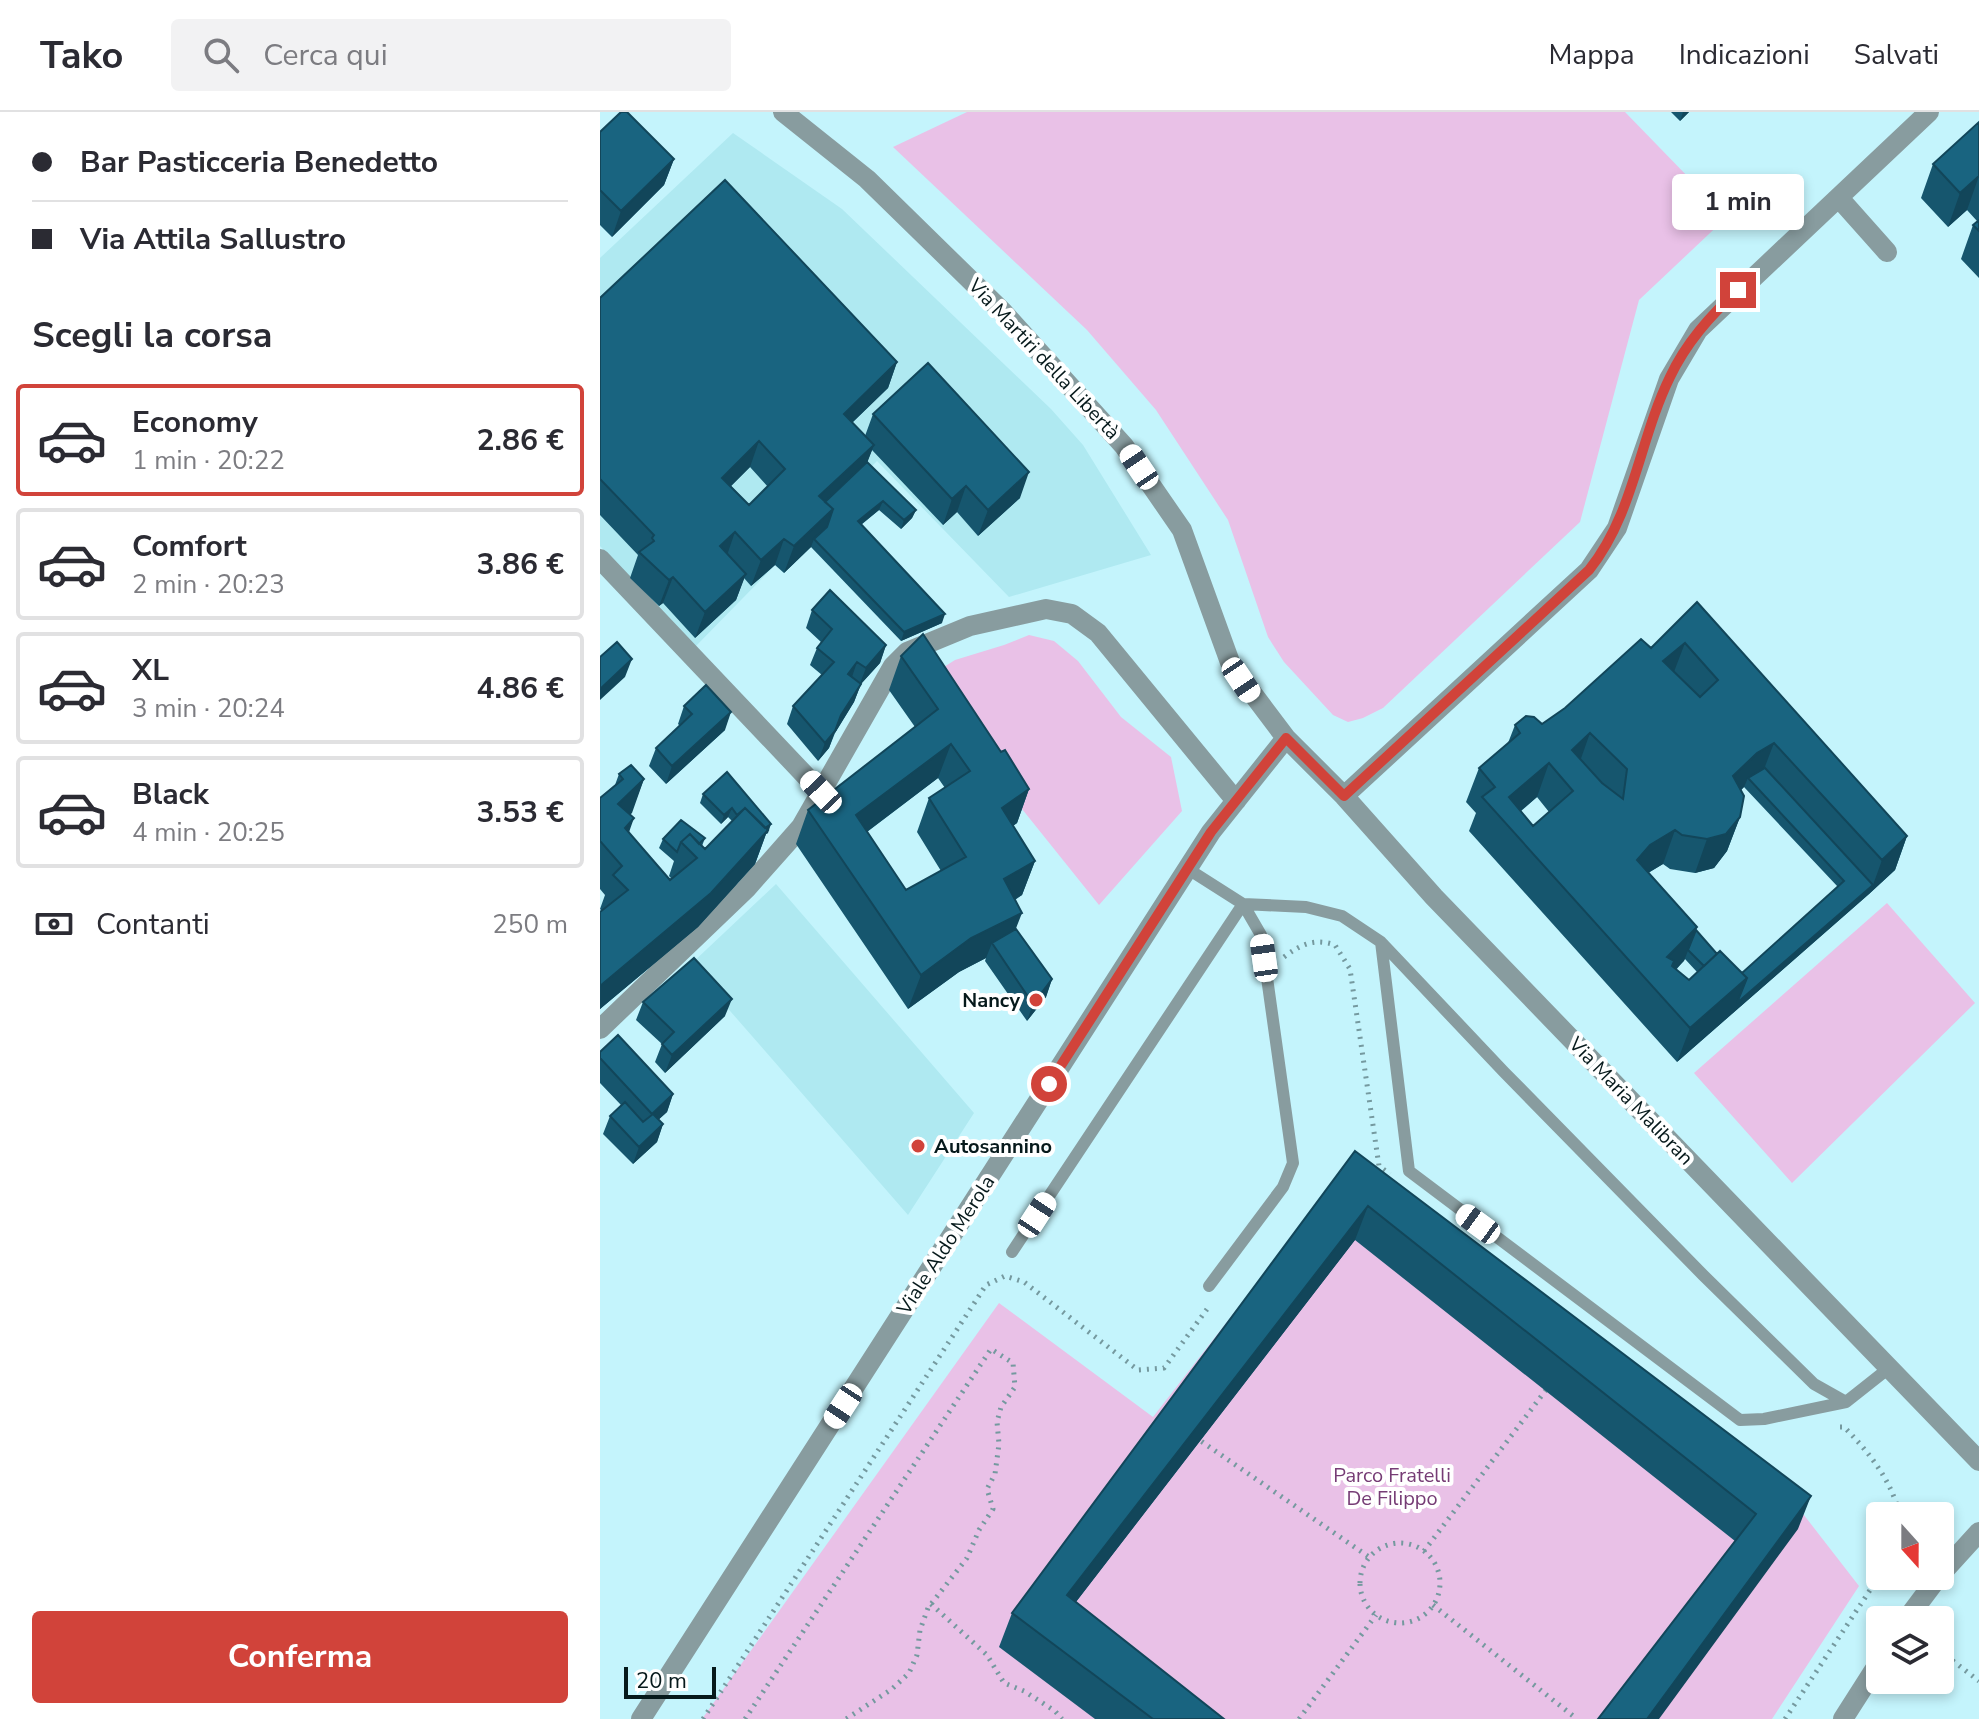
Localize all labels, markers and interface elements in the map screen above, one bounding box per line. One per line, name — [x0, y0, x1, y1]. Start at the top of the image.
search box — [171, 19, 731, 91]
text: Tako — [40, 30, 123, 81]
icon: search — [199, 33, 243, 77]
text: Cerca qui — [263, 35, 388, 76]
text: Mappa — [1548, 36, 1635, 74]
text: Indicazioni — [1679, 36, 1810, 74]
text: Salvati — [1854, 36, 1939, 74]
text: Bar Pasticceria Benedetto — [80, 142, 438, 183]
callout: 1 min — [1672, 174, 1804, 230]
text: 1 min — [1704, 184, 1772, 219]
text: Via Attila Sallustro — [80, 219, 346, 260]
street label: Via Martiri della Libertà — [961, 272, 1126, 445]
route end — [1720, 272, 1756, 308]
text: Scegli la corsa — [32, 311, 272, 360]
text: Economy — [132, 402, 258, 443]
icon: car — [36, 404, 108, 476]
text: 2.86 € — [476, 420, 564, 461]
car — [1116, 440, 1162, 494]
text: 1 min · 20:22 — [132, 443, 285, 478]
text: Comfort — [132, 526, 247, 567]
icon: car — [36, 528, 108, 600]
text: 3.86 € — [476, 544, 564, 585]
text: 2 min · 20:23 — [132, 567, 285, 602]
text: XL — [132, 650, 169, 691]
icon: car — [36, 652, 108, 724]
car — [1218, 653, 1264, 707]
text: 4.86 € — [476, 668, 564, 709]
text: 3 min · 20:24 — [132, 691, 285, 726]
car — [796, 766, 846, 818]
text: Black — [132, 774, 209, 815]
icon: car — [36, 776, 108, 848]
text: 3.53 € — [476, 792, 564, 833]
text: 4 min · 20:25 — [132, 815, 285, 850]
icon: cash — [32, 902, 76, 946]
text: Contanti — [96, 904, 210, 945]
text: 250 m — [492, 907, 568, 942]
car — [1249, 933, 1279, 983]
place label: Nancy — [962, 987, 1020, 1014]
marker: Nancy — [1027, 991, 1045, 1009]
street label: Via Maria Malibran — [1562, 1030, 1699, 1171]
route start — [1031, 1066, 1067, 1102]
place label: Autosannino — [934, 1133, 1052, 1160]
marker: Autosannino — [909, 1137, 927, 1155]
street label: Viale Aldo Merola — [890, 1170, 1001, 1321]
car — [1014, 1188, 1060, 1242]
car — [1452, 1200, 1504, 1248]
car — [820, 1379, 866, 1433]
park label: Parco Fratelli De Filippo — [1333, 1462, 1451, 1512]
north arrow — [1866, 1502, 1954, 1590]
map controls — [1866, 1502, 1954, 1694]
button: layers — [1866, 1606, 1954, 1694]
button: Conferma — [32, 1611, 568, 1703]
scale bar — [624, 1663, 716, 1699]
text: 20 m — [636, 1666, 687, 1696]

